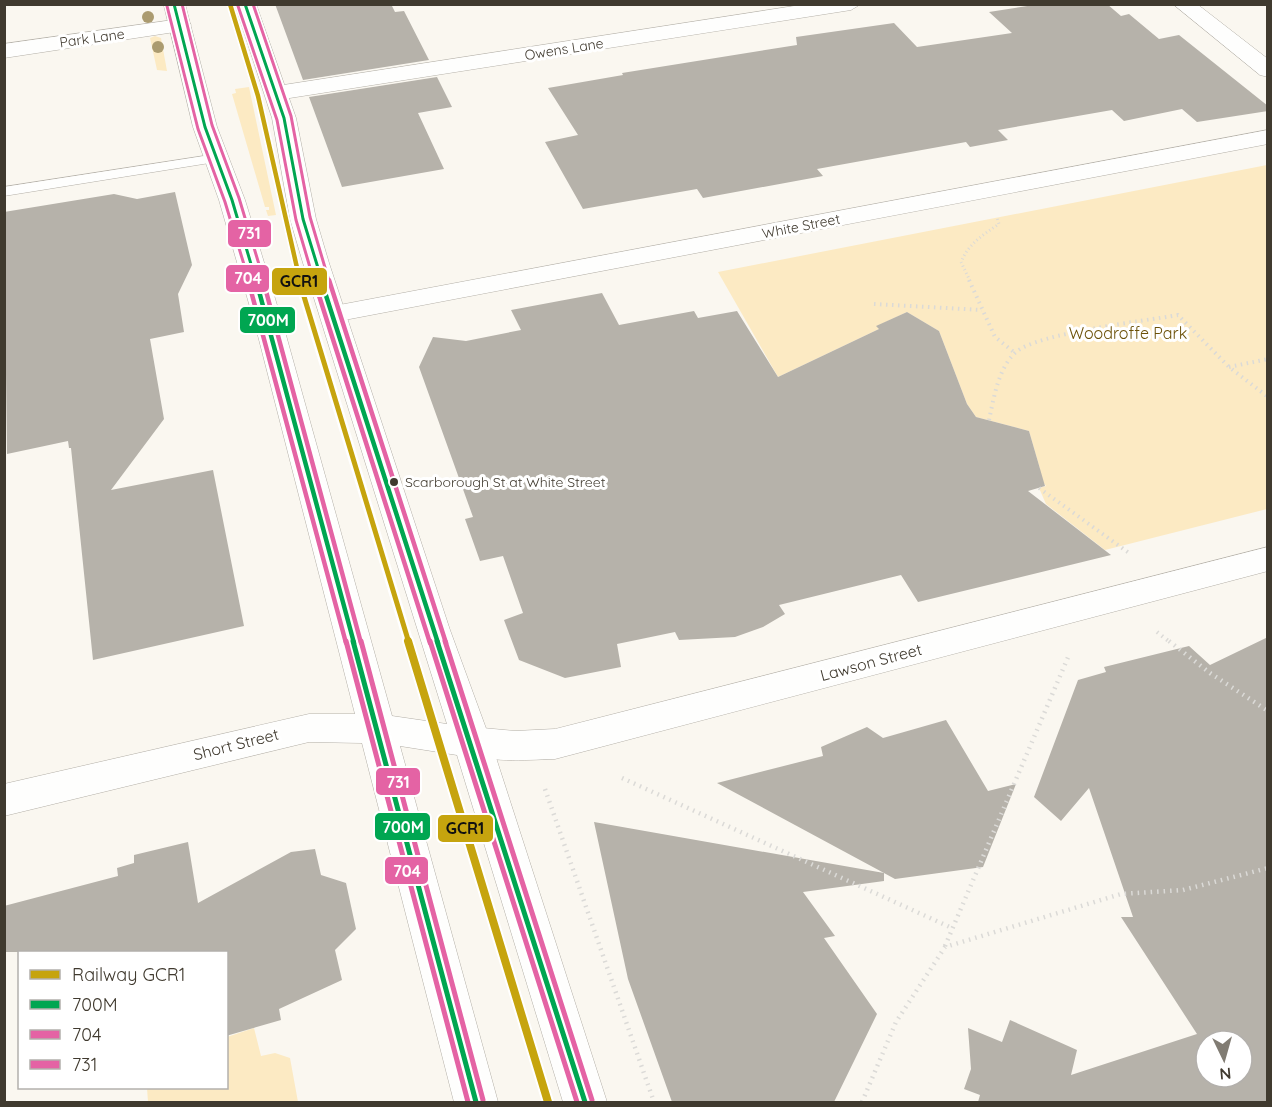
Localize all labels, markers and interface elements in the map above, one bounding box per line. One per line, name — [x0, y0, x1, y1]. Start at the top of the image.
street label: Park Lane — [58, 25, 126, 51]
street label: Owens Lane — [523, 34, 605, 64]
street label: White Street — [760, 210, 842, 242]
line badge: 731 — [227, 219, 272, 248]
text: 731 — [237, 223, 261, 243]
line badge: 704 — [225, 264, 270, 293]
line badge: GCR1 — [271, 267, 328, 296]
text: 704 — [234, 268, 263, 288]
text: GCR1 — [280, 271, 318, 291]
line badge: 700M — [239, 306, 296, 334]
text: 700M — [247, 310, 289, 330]
park label: Woodroffe Park — [1069, 323, 1187, 343]
place label: Scarborough St at White Street — [405, 473, 606, 491]
marker: Scarborough St at White Street — [388, 476, 400, 488]
street label: Lawson Street — [818, 639, 924, 685]
street label: Short Street — [191, 724, 281, 764]
line badge: 731 — [375, 767, 421, 796]
text: 731 — [386, 772, 410, 792]
line badge: 700M — [374, 812, 431, 841]
line badge: GCR1 — [437, 814, 494, 843]
text: 700M — [382, 817, 424, 837]
text: GCR1 — [446, 818, 484, 838]
line badge: 704 — [384, 856, 429, 885]
text: 704 — [393, 861, 422, 881]
legend — [18, 951, 228, 1089]
text: Railway GCR1 — [72, 963, 185, 986]
text: 700M — [72, 993, 118, 1016]
text: 704 — [72, 1023, 101, 1046]
north arrow — [1194, 1029, 1254, 1089]
text: 731 — [72, 1053, 97, 1076]
text: N — [1219, 1063, 1232, 1084]

